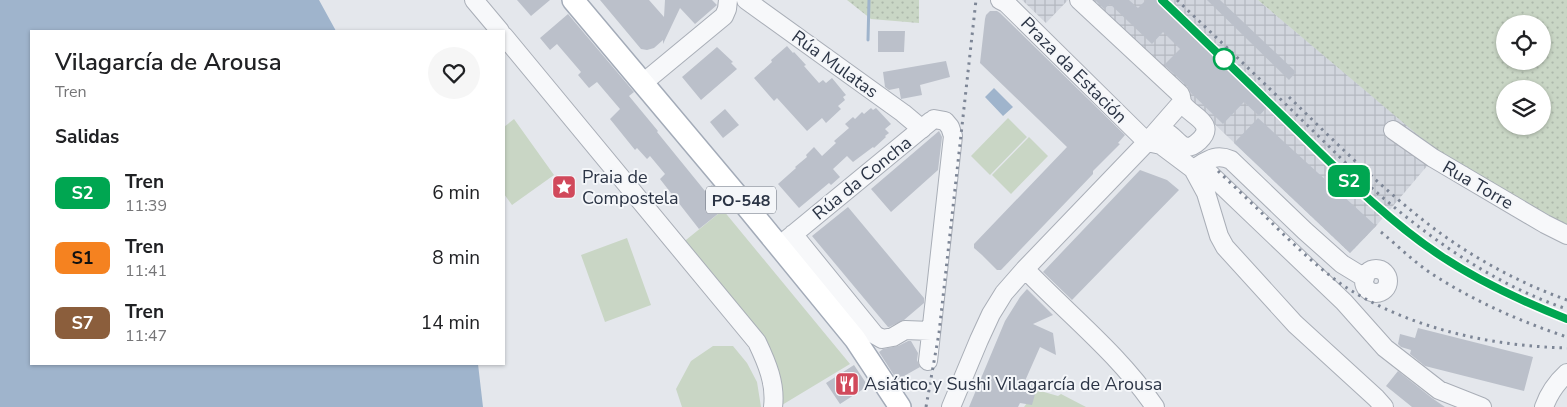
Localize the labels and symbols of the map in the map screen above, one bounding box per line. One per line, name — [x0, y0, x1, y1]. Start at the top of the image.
street label: Praza da Estación — [1015, 11, 1133, 129]
street label: Rúa Mulatas — [787, 25, 883, 103]
unlabelled marker — [1213, 48, 1235, 70]
street label: Rúa da Concha — [808, 131, 916, 225]
street label: Rua Torre — [1438, 155, 1518, 215]
place label: Praia de Compostela — [582, 165, 679, 210]
line badge: S2 — [1326, 165, 1372, 197]
place icon: Praia de Compostela — [551, 174, 577, 200]
road number: PO-548 — [706, 186, 776, 214]
restaurant icon: Asiático y Sushi Vilagarcía de Arousa — [834, 371, 860, 397]
place label: Asiático y Sushi Vilagarcía de Arousa — [864, 372, 1162, 396]

